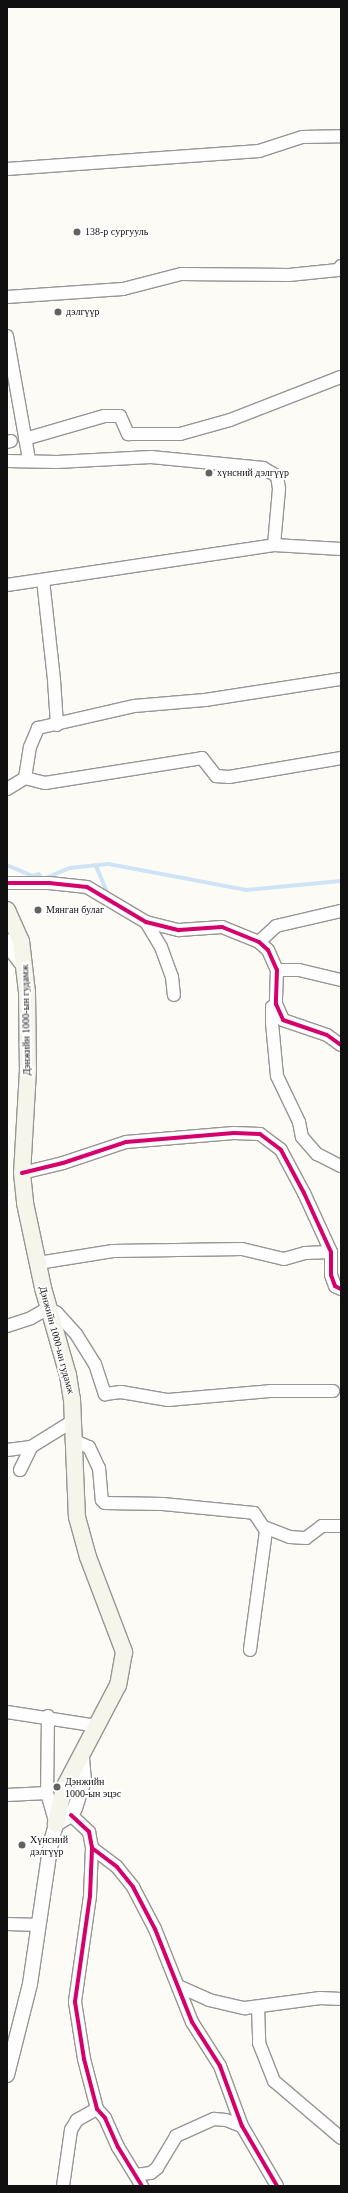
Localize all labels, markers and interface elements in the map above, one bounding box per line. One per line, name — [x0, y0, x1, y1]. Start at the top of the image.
place label: 138-р сургууль — [85, 226, 148, 238]
marker: 138-р сургууль — [72, 227, 82, 237]
place label: дэлгүүр — [66, 306, 100, 318]
marker: дэлгүүр — [53, 307, 63, 317]
place label: хүнсний дэлгүүр — [217, 467, 289, 479]
marker: хүнсний дэлгүүр — [204, 468, 214, 478]
place label: Мянган булаг — [46, 904, 104, 916]
marker: Мянган булаг — [33, 905, 43, 915]
street label: Дэнжийн 1000-ын гудамж — [19, 964, 33, 1076]
street label: Дэнжийн 1000-ын гудамж — [37, 1285, 77, 1395]
place label: Дэнжийн 1000-ын эцэс — [65, 1775, 121, 1798]
marker: Дэнжийн 1000-ын эцэс — [52, 1782, 62, 1792]
place label: Хүнсний дэлгүүр — [30, 1833, 68, 1856]
marker: Хүнсний дэлгүүр — [17, 1840, 27, 1850]

